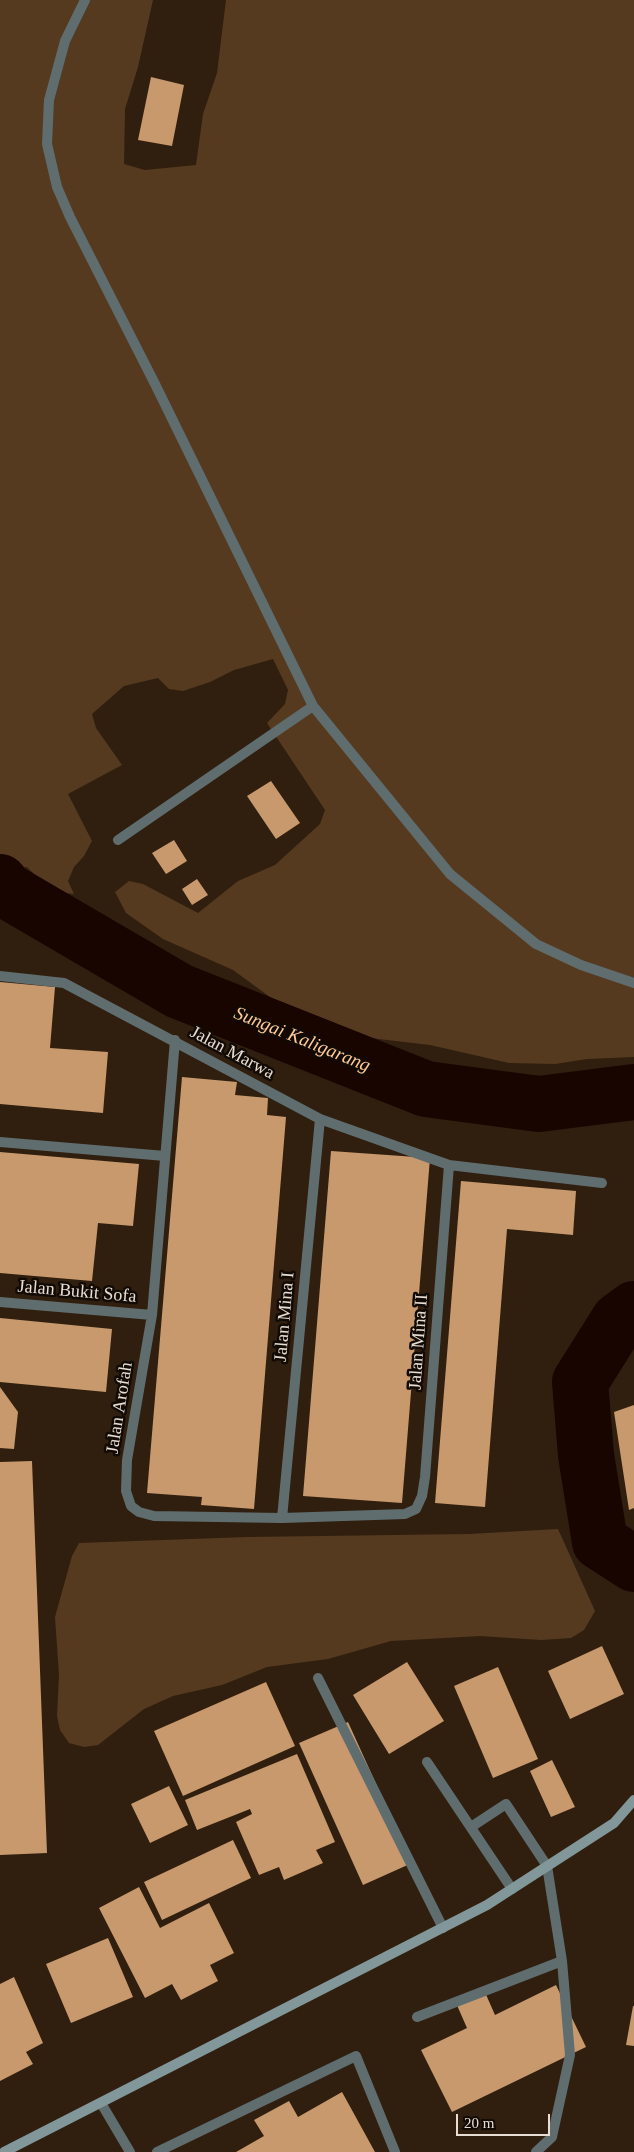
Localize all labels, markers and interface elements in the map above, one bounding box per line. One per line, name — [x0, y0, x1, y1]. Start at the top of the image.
water label: Sungai Kaligarang — [230, 1002, 374, 1078]
street label: Jalan Marwa — [186, 1022, 278, 1084]
street label: Jalan Mina I — [270, 1271, 300, 1363]
street label: Jalan Bukit Sofa — [17, 1276, 137, 1308]
street label: Jalan Mina II — [405, 1293, 433, 1391]
street label: Jalan Arofah — [102, 1361, 138, 1455]
scale bar — [459, 2104, 553, 2136]
text: 20 m — [464, 2115, 494, 2131]

